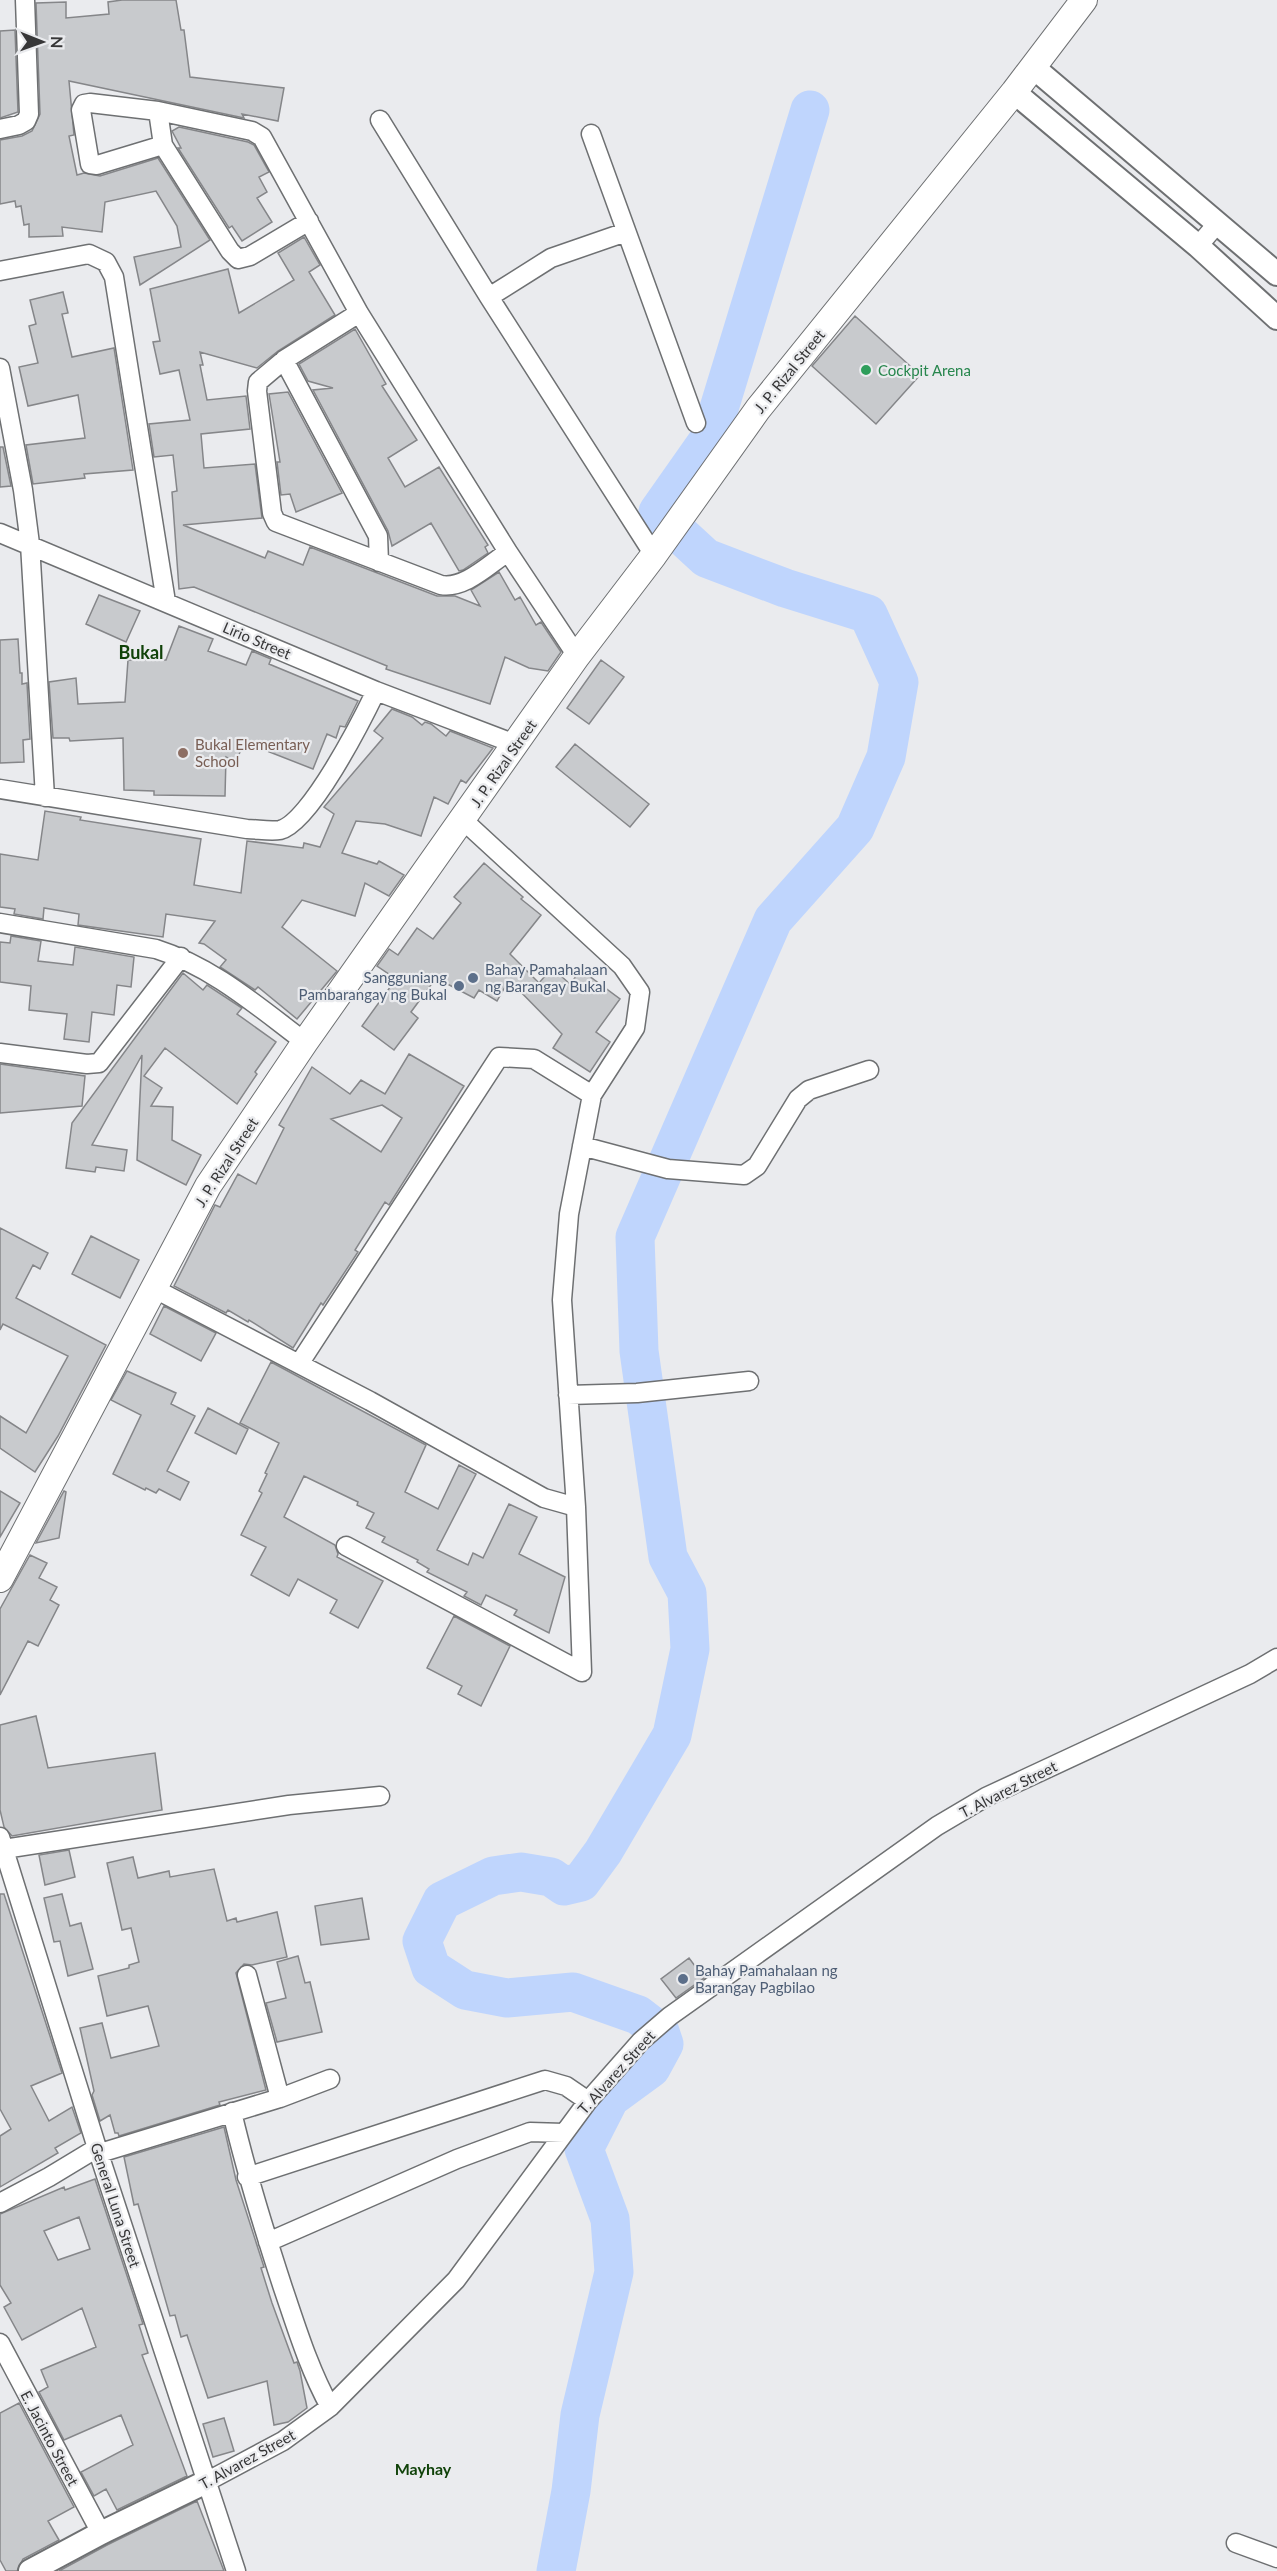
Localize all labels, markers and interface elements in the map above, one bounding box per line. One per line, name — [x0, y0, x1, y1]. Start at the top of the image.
north arrow — [12, 12, 72, 72]
text: N — [48, 36, 67, 49]
street label: J. P. Rizal Street — [750, 325, 829, 416]
place label: Cockpit Arena — [878, 361, 971, 379]
marker: Cockpit Arena — [859, 363, 873, 377]
street label: Lirio Street — [220, 618, 294, 663]
district label: Bukal — [118, 641, 164, 663]
street label: J. P. Rizal Street — [466, 715, 540, 810]
place label: Bukal Elementary School — [195, 735, 310, 770]
marker: Bukal Elementary School — [176, 746, 190, 760]
place label: Bahay Pamahalaan ng Barangay Bukal — [485, 960, 608, 995]
place label: Sangguniang Pambarangay ng Bukal — [299, 968, 447, 1003]
marker: Bahay Pamahalaan ng Barangay Bukal — [466, 971, 480, 985]
marker: Sangguniang Pambarangay ng Bukal — [452, 979, 466, 993]
street label: J. P. Rizal Street — [191, 1114, 262, 1210]
street label: T. Alvarez Street — [956, 1757, 1060, 1821]
place label: Bahay Pamahalaan ng Barangay Pagbilao — [695, 1961, 838, 1996]
marker: Bahay Pamahalaan ng Barangay Pagbilao — [676, 1972, 690, 1986]
street label: T. Alvarez Street — [574, 2026, 659, 2118]
street label: General Luna Street — [87, 2140, 145, 2270]
street label: E. Jacinto Street — [17, 2387, 83, 2489]
street label: T. Alvarez Street — [196, 2425, 299, 2493]
district label: Mayhay — [395, 2459, 452, 2478]

